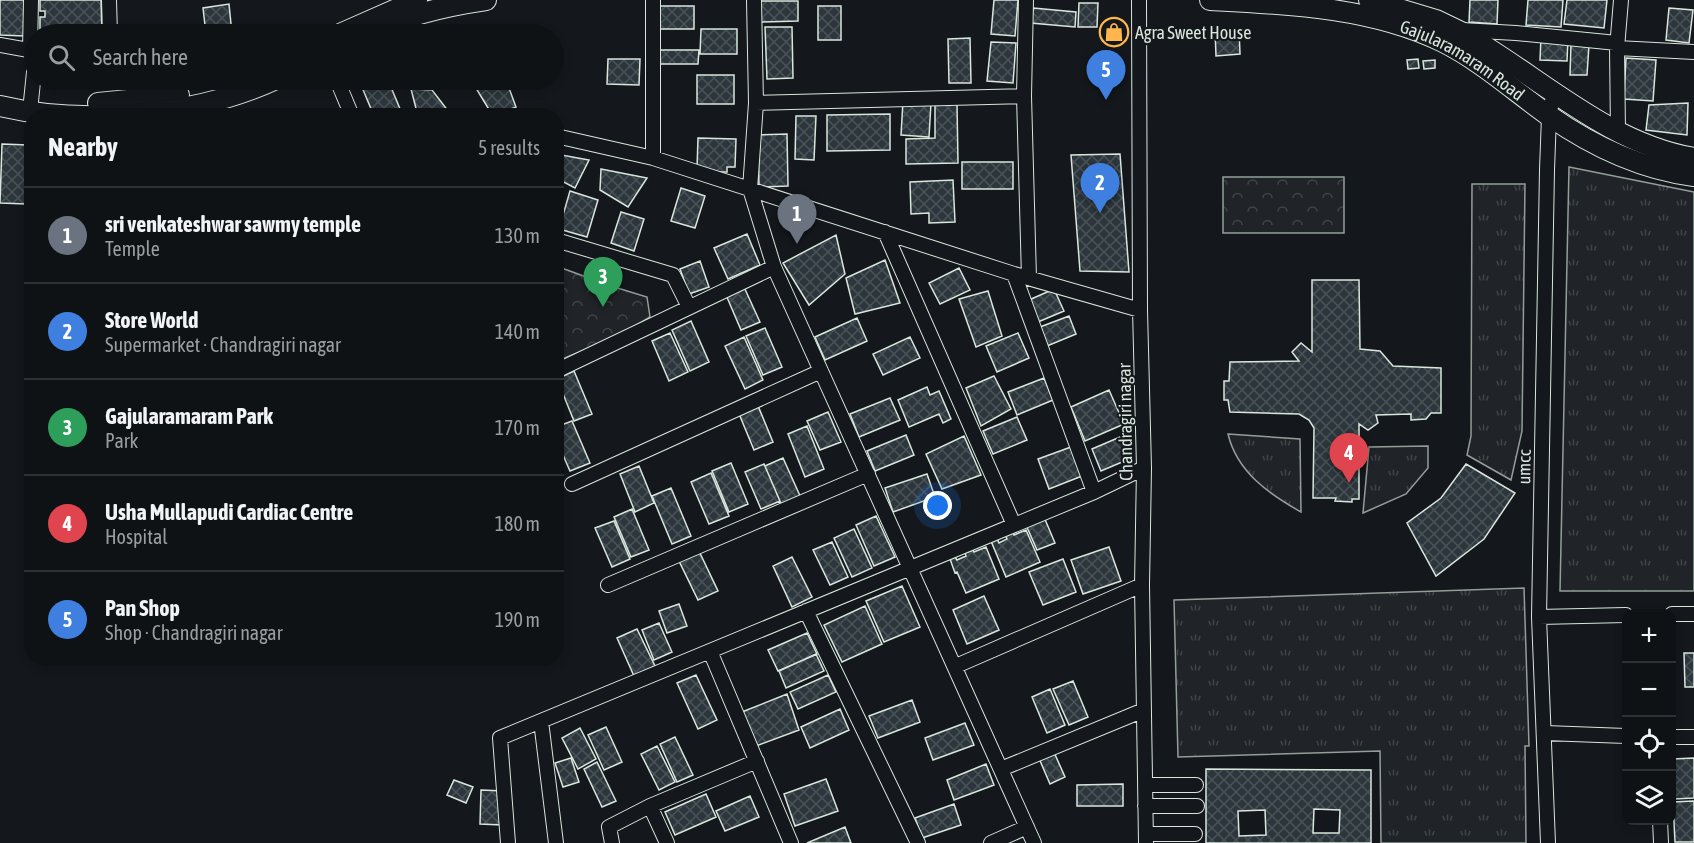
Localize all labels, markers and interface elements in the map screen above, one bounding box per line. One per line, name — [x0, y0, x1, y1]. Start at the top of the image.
street label: Gajularamaram Road — [1398, 15, 1529, 104]
shop icon: Agra Sweet House — [1098, 16, 1130, 48]
place label: Agra Sweet House — [1135, 22, 1251, 43]
search box — [24, 24, 564, 90]
icon: search — [45, 41, 78, 74]
text: Search here — [93, 44, 188, 70]
pin: 5 — [1086, 51, 1126, 100]
text: Nearby — [48, 132, 118, 162]
text: 5 results — [478, 136, 540, 159]
pin: 2 — [1080, 164, 1120, 213]
pin: 1 — [778, 194, 816, 244]
text: sri venkateshwar sawmy temple — [105, 211, 361, 237]
text: 1 — [63, 224, 72, 247]
text: 130 m — [495, 224, 540, 247]
text: Temple — [105, 237, 160, 260]
pin: 3 — [584, 258, 622, 307]
text: Store World — [105, 307, 198, 333]
text: 2 — [63, 320, 72, 343]
text: 140 m — [495, 320, 540, 343]
text: Supermarket · Chandragiri nagar — [105, 333, 341, 356]
street label: Chandragiri nagar — [1113, 362, 1137, 481]
text: Gajularamaram Park — [105, 403, 273, 429]
text: 3 — [63, 416, 72, 439]
text: 170 m — [495, 416, 540, 439]
text: Park — [105, 429, 138, 452]
pin: 4 — [1330, 434, 1368, 483]
street label: umcc — [1513, 449, 1535, 485]
your location — [923, 491, 952, 520]
text: Usha Mullapudi Cardiac Centre — [105, 499, 353, 525]
text: 4 — [63, 512, 72, 535]
text: 180 m — [495, 512, 540, 535]
text: Hospital — [105, 525, 168, 548]
text: Pan Shop — [105, 595, 180, 621]
text: 5 — [63, 608, 72, 631]
text: 190 m — [495, 608, 540, 631]
map controls — [1622, 609, 1676, 825]
button: + — [1622, 609, 1676, 663]
text: Shop · Chandragiri nagar — [105, 621, 283, 644]
button: − — [1622, 663, 1676, 717]
button: locate — [1622, 717, 1676, 771]
button: layers — [1622, 771, 1676, 825]

